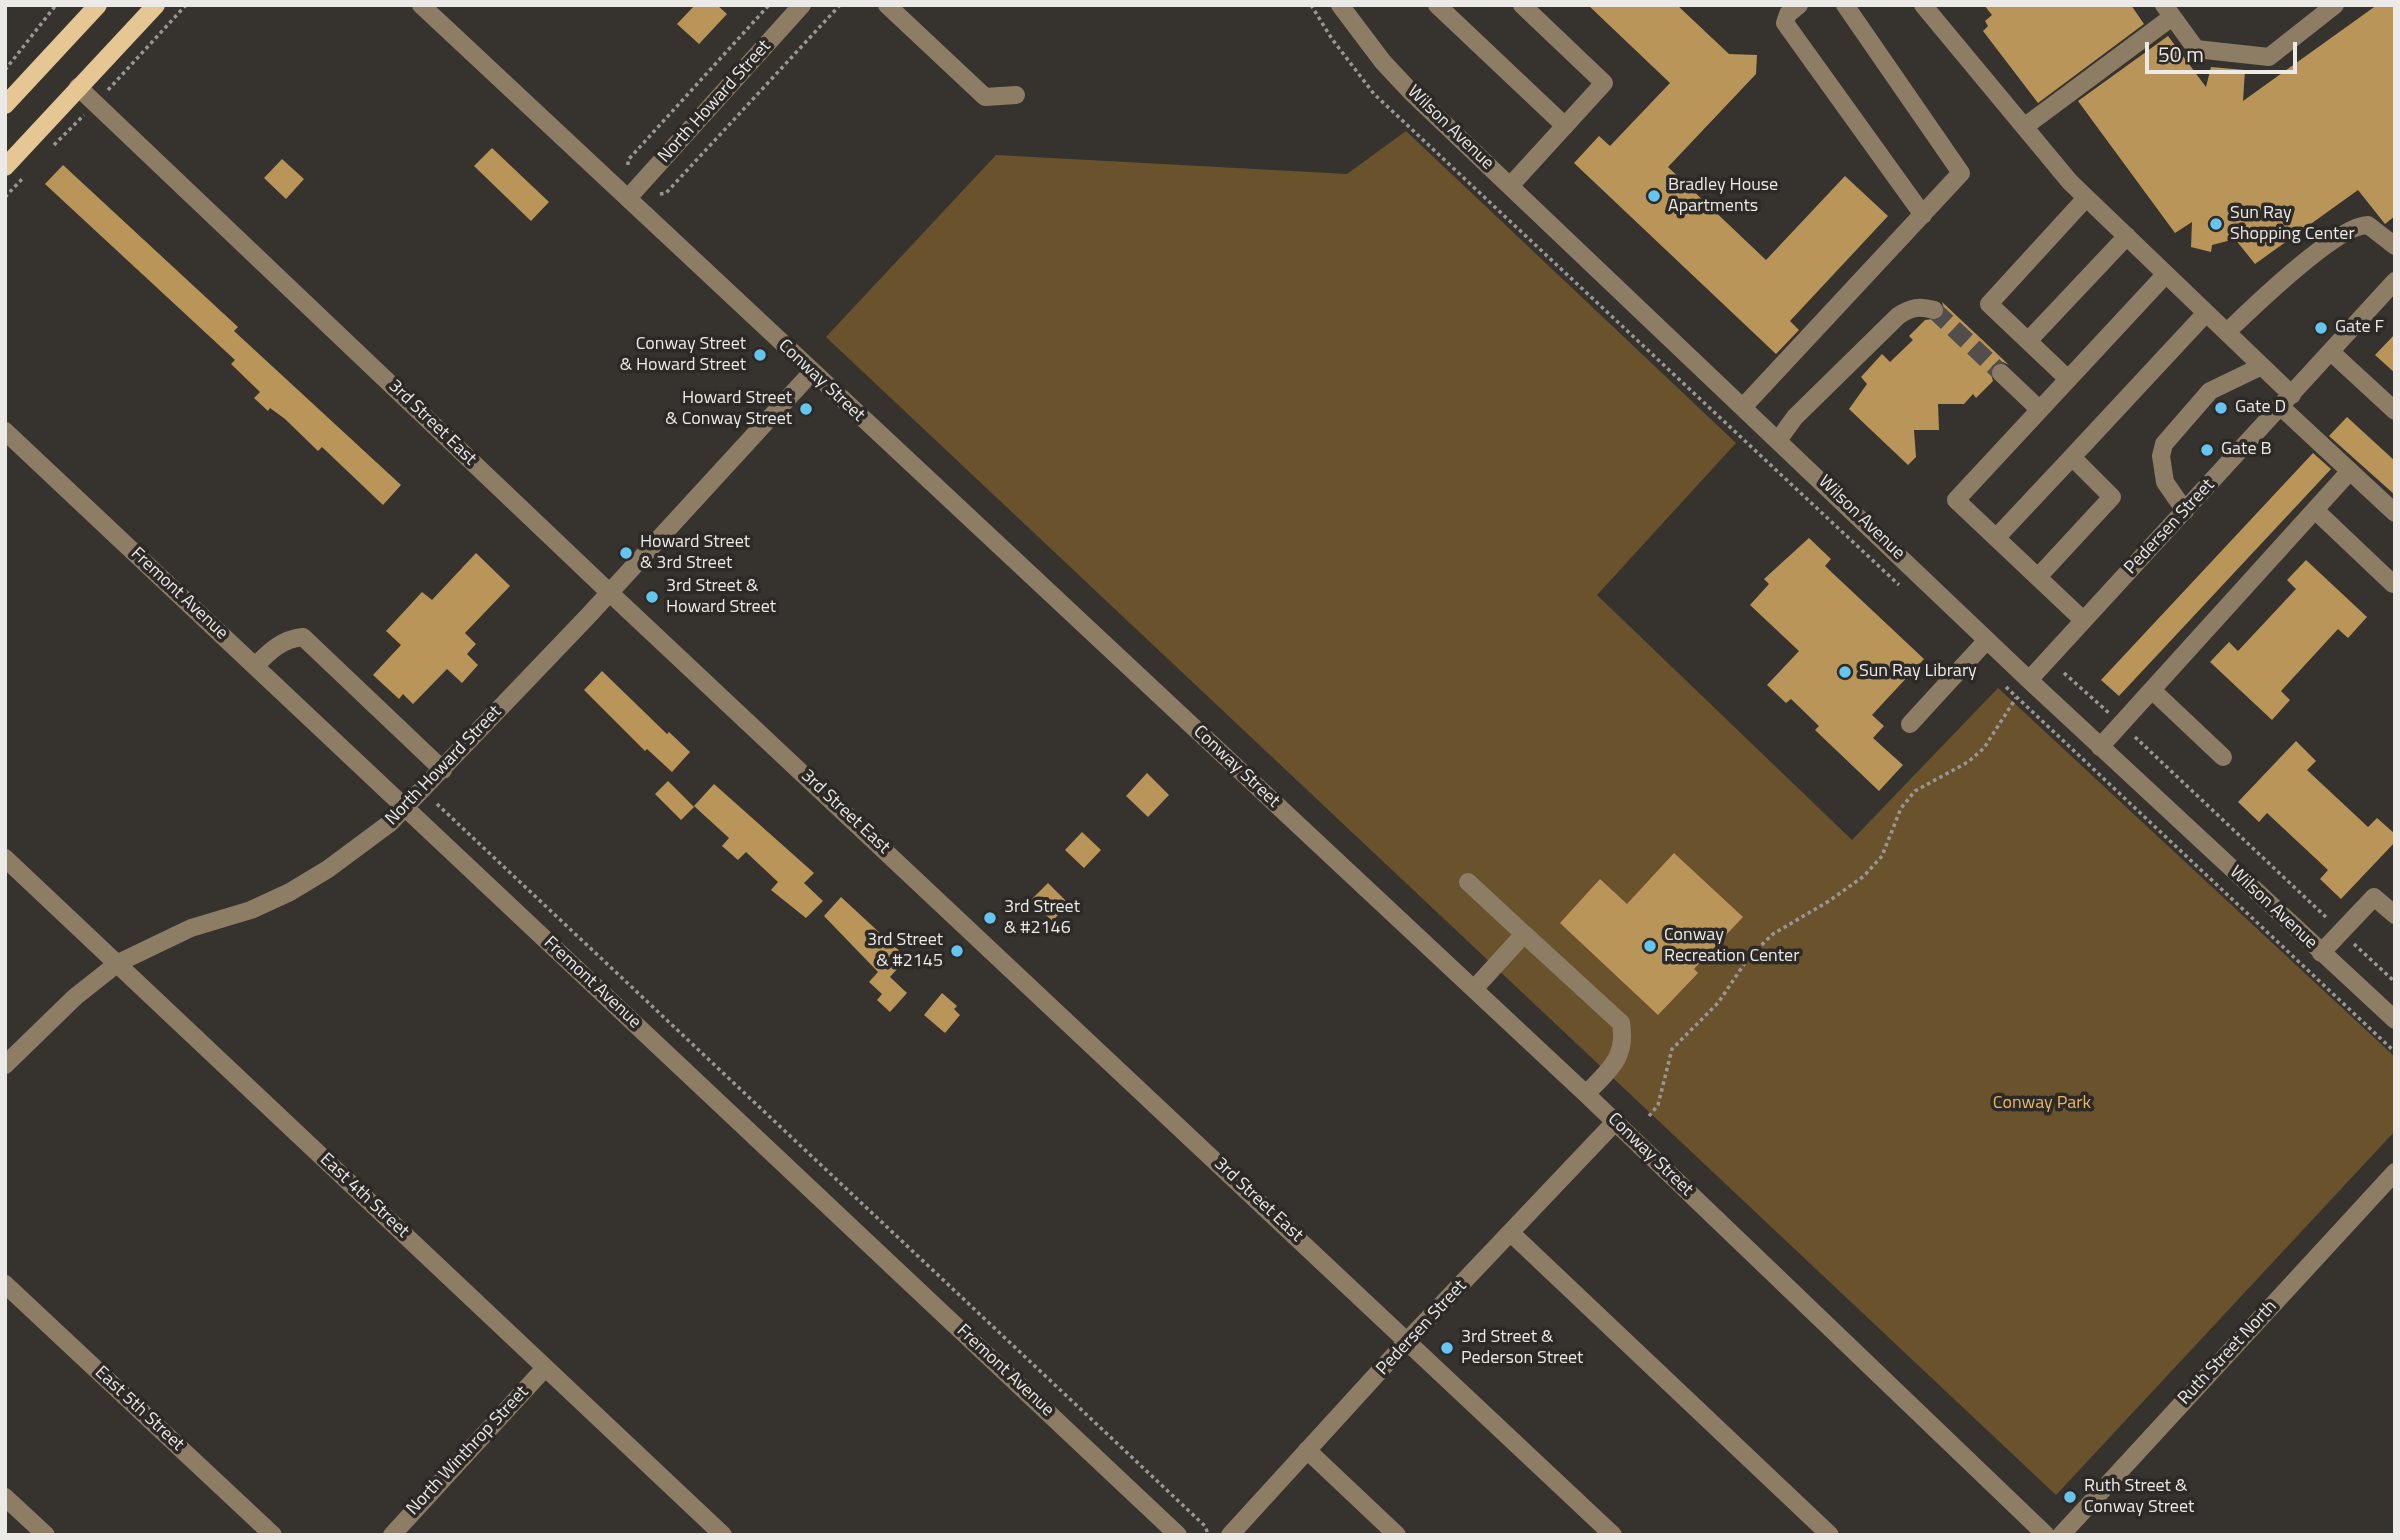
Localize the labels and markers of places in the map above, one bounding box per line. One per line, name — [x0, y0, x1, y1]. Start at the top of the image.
place label: Bradley House Apartments — [1668, 175, 1778, 218]
marker: Bradley House Apartments — [1646, 188, 1662, 204]
place label: Sun Ray Shopping Center — [2230, 203, 2355, 246]
marker: Sun Ray Shopping Center — [2208, 216, 2224, 232]
place label: Gate F — [2335, 317, 2384, 339]
marker: Gate F — [2313, 320, 2329, 336]
place label: Conway Street & Howard Street — [620, 334, 746, 376]
marker: Conway Street & Howard Street — [752, 347, 768, 363]
place label: Howard Street & Conway Street — [665, 388, 792, 430]
place label: Gate D — [2235, 397, 2286, 419]
marker: Gate D — [2213, 400, 2229, 416]
marker: Howard Street & Conway Street — [798, 401, 814, 417]
place label: Gate B — [2221, 439, 2272, 461]
marker: Gate B — [2199, 442, 2215, 458]
place label: Howard Street & 3rd Street — [640, 532, 750, 574]
marker: Howard Street & 3rd Street — [618, 545, 634, 561]
place label: 3rd Street & Howard Street — [666, 576, 776, 618]
marker: 3rd Street & Howard Street — [644, 589, 660, 605]
place label: Sun Ray Library — [1859, 661, 1977, 683]
marker: Sun Ray Library — [1837, 664, 1853, 680]
place label: 3rd Street & #2146 — [1004, 897, 1080, 940]
marker: 3rd Street & #2146 — [982, 910, 998, 926]
place label: Conway Recreation Center — [1664, 925, 1799, 968]
place label: 3rd Street & #2145 — [867, 930, 943, 972]
marker: Conway Recreation Center — [1642, 938, 1658, 954]
marker: 3rd Street & #2145 — [949, 943, 965, 959]
place label: 3rd Street & Pederson Street — [1461, 1327, 1583, 1370]
marker: 3rd Street & Pederson Street — [1439, 1340, 1455, 1356]
place label: Ruth Street & Conway Street — [2084, 1476, 2194, 1518]
marker: Ruth Street & Conway Street — [2062, 1489, 2078, 1505]

